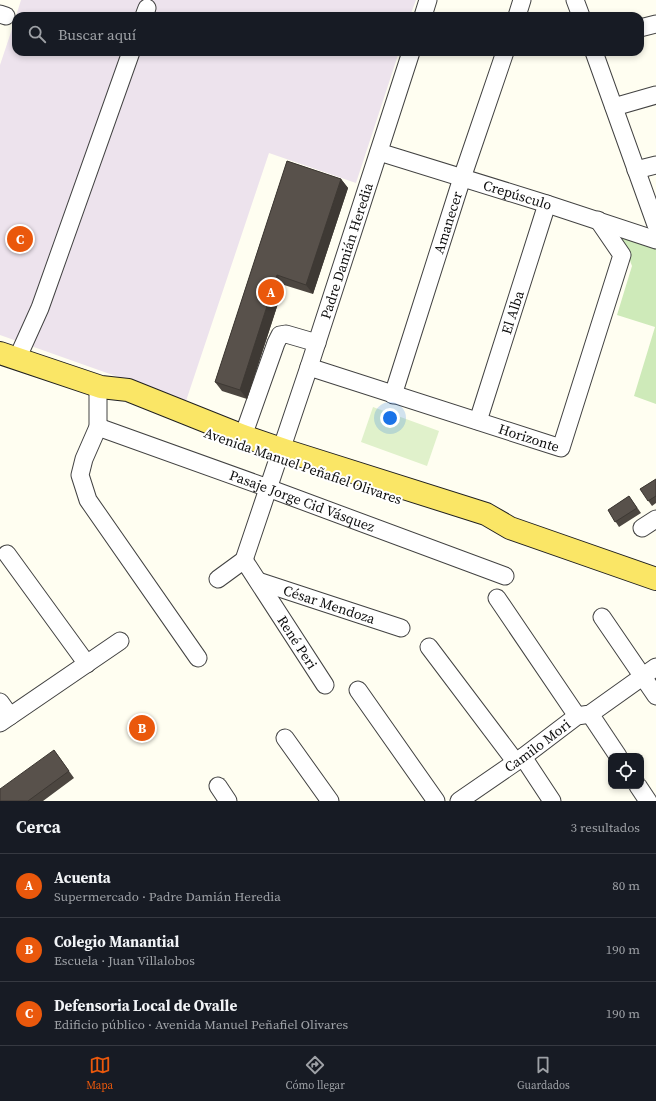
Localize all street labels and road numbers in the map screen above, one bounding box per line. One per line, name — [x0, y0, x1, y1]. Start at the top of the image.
street label: Crepúsculo — [481, 175, 555, 215]
street label: Padre Damián Heredia — [315, 179, 378, 322]
street label: Amanecer — [429, 189, 467, 256]
street label: El Alba — [496, 287, 529, 337]
street label: Horizonte — [496, 419, 562, 457]
street label: Avenida Manuel Peñafiel Olivares — [201, 423, 405, 509]
street label: Pasaje Jorge Cid Vásquez — [227, 465, 378, 537]
street label: César Mendoza — [281, 580, 379, 629]
street label: René Peri — [273, 612, 322, 673]
street label: Camilo Mori — [500, 714, 575, 777]

